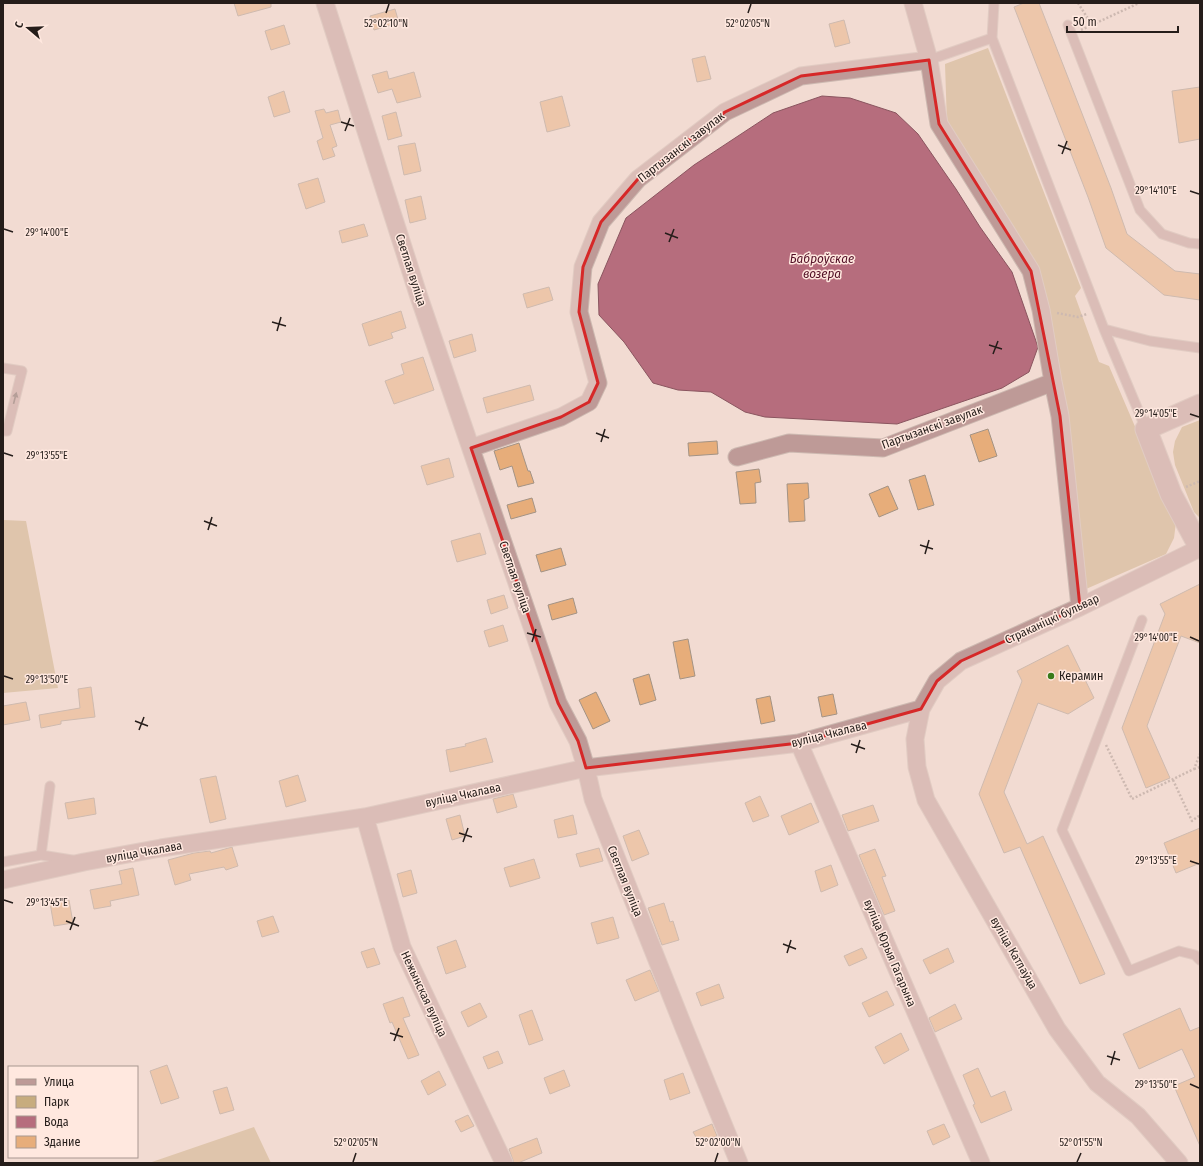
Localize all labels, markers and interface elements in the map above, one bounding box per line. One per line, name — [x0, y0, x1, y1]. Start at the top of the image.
north arrow — [8, 8, 48, 48]
scale bar — [1067, 8, 1178, 34]
text: 50 m — [1073, 15, 1097, 29]
text: 52°02'10"N — [364, 18, 408, 30]
text: 52°02'05"N — [726, 18, 770, 30]
text: С — [12, 20, 26, 30]
street label: Партызанскі завулак — [635, 109, 727, 185]
text: 29°14'10"E — [1135, 185, 1177, 197]
text: 29°14'00"E — [26, 227, 69, 239]
street label: Светлая вуліца — [393, 232, 429, 308]
water label: Баброўскае возера — [790, 251, 854, 281]
one-way arrow — [13, 391, 19, 404]
street label: Партызанскі завулак — [880, 402, 985, 452]
text: 29°14'05"E — [1135, 408, 1177, 420]
text: 29°13'55"E — [26, 450, 68, 462]
street label: Светлая вуліца — [496, 539, 534, 615]
street label: Страканіцкі бульвар — [1003, 591, 1101, 647]
text: 29°14'00"E — [1135, 632, 1178, 644]
place label: Керамин — [1059, 669, 1103, 683]
marker: Керамин — [1046, 671, 1056, 681]
text: 29°13'50"E — [26, 674, 69, 686]
street label: вуліца Чкалава — [790, 718, 868, 750]
street label: вуліца Чкалава — [424, 780, 502, 810]
street label: вуліца Чкалава — [105, 838, 183, 866]
street label: Светлая вуліца — [604, 844, 646, 919]
text: 29°13'55"E — [1135, 855, 1177, 867]
text: 29°13'45"E — [26, 897, 68, 909]
street label: вуліца Юрыя Гагарына — [861, 897, 919, 1009]
street label: вуліца Катлаўца — [988, 914, 1040, 992]
street label: Нежынская вуліца — [398, 949, 450, 1039]
legend — [8, 1066, 138, 1158]
text: Улица — [43, 1075, 74, 1089]
text: 29°13'50"E — [1135, 1079, 1178, 1091]
text: Парк — [44, 1095, 70, 1109]
text: Вода — [44, 1115, 69, 1129]
text: Здание — [44, 1135, 80, 1149]
text: 52°02'05"N — [334, 1137, 378, 1149]
text: 52°02'00"N — [695, 1137, 741, 1149]
text: 52°01'55"N — [1059, 1137, 1103, 1149]

